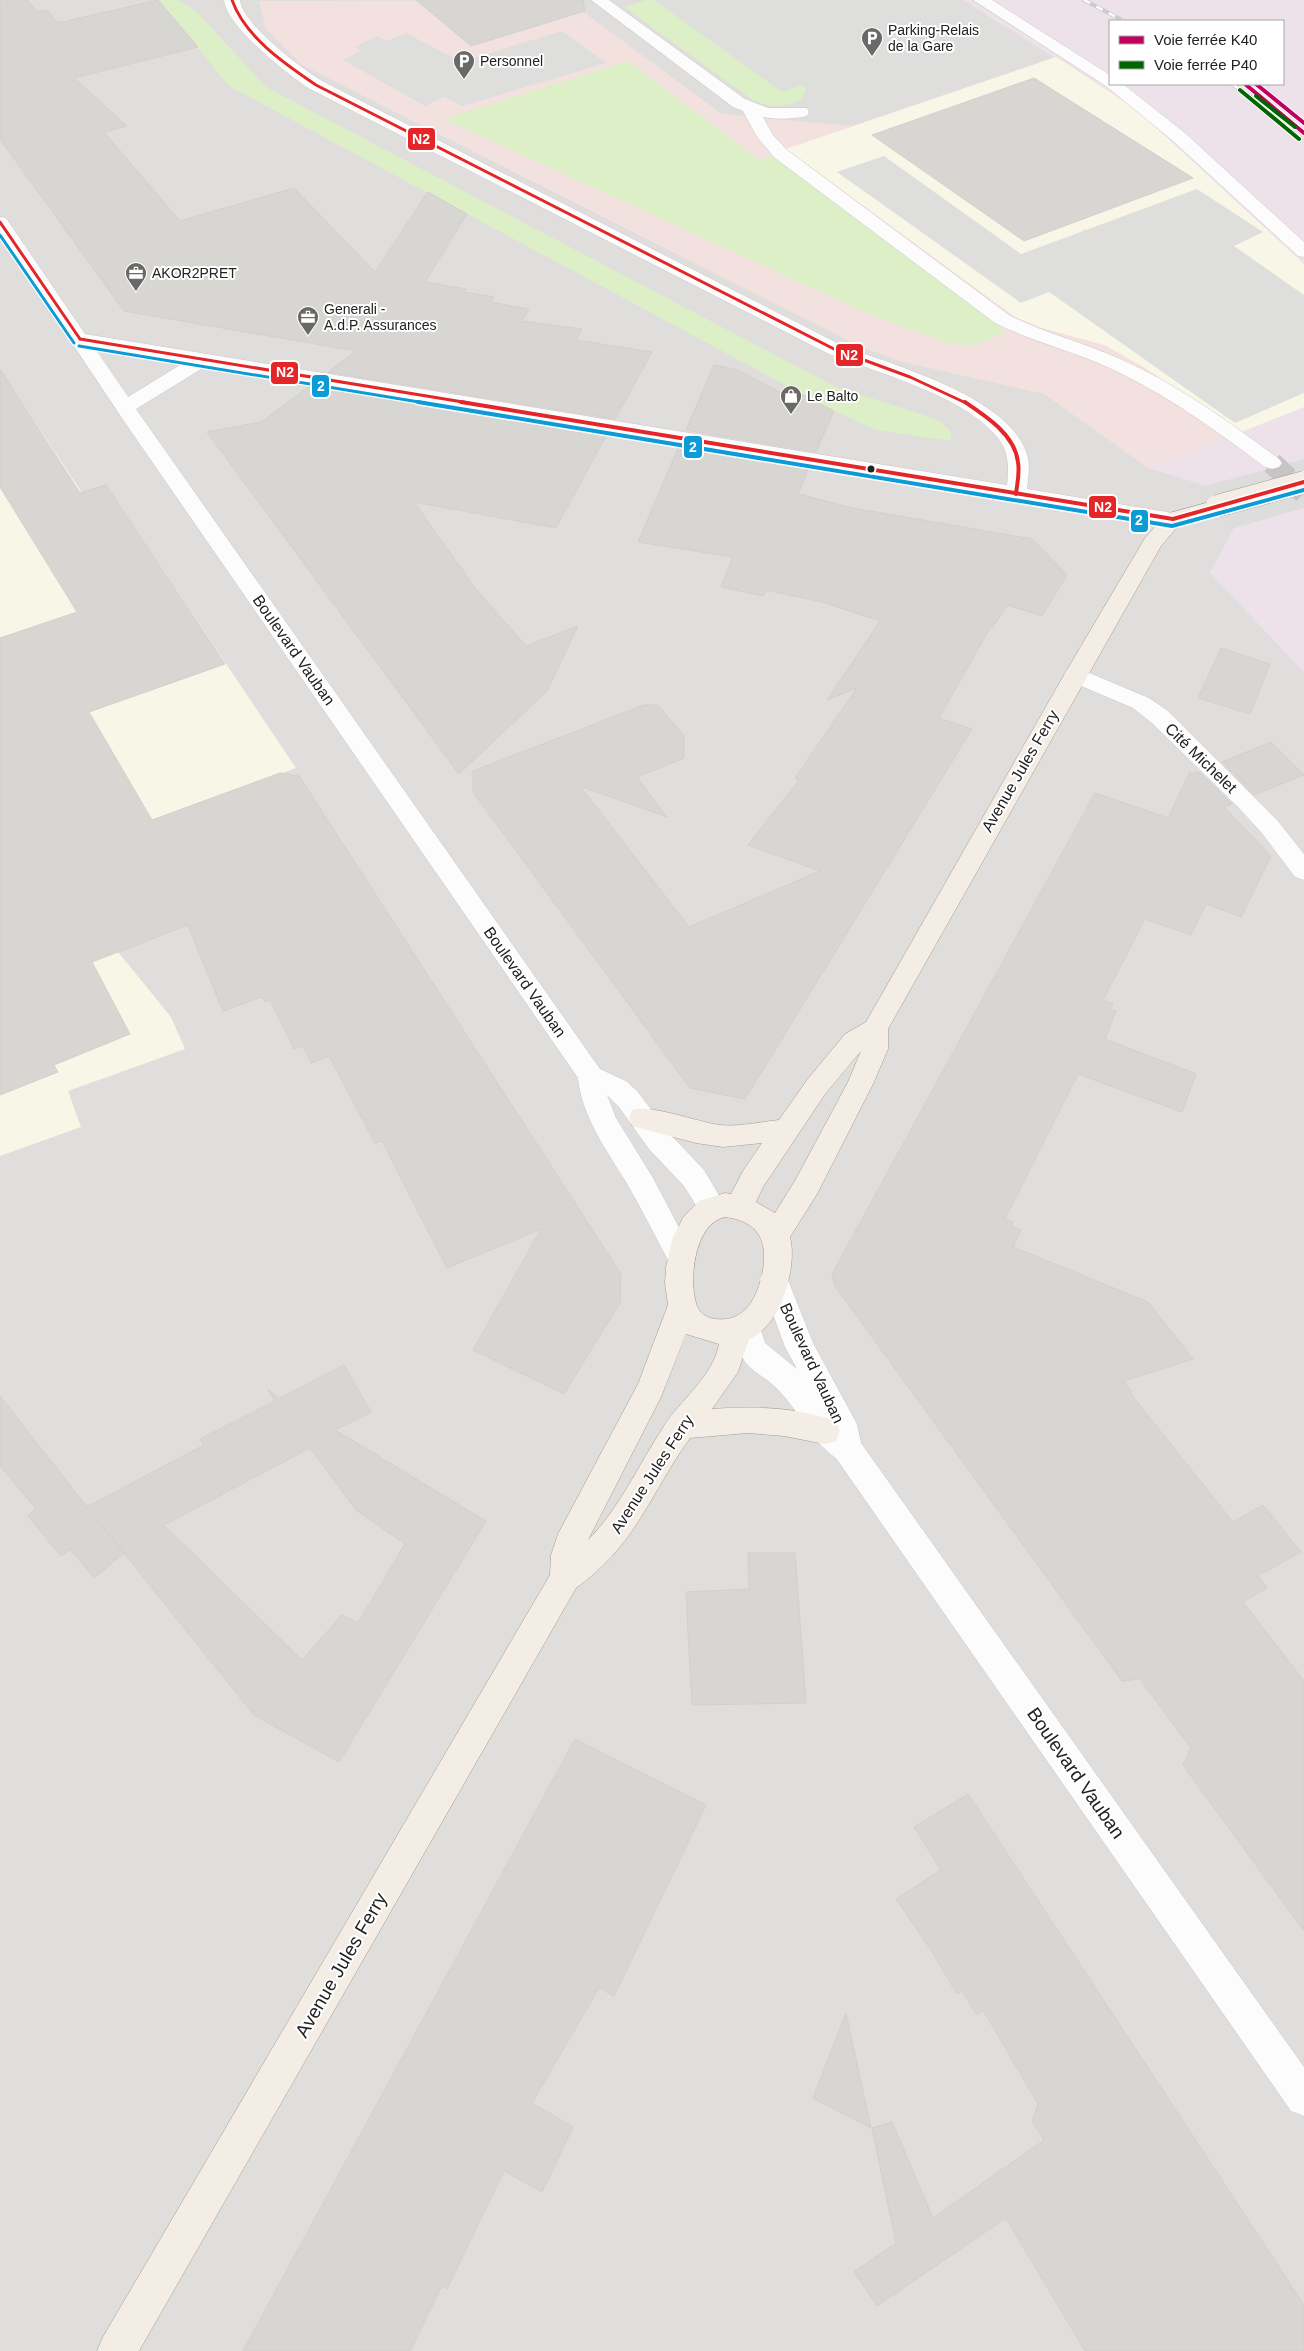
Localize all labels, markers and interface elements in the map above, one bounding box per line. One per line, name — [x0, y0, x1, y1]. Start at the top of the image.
legend — [1109, 20, 1284, 85]
place label: Parking-Relais de la Gare — [888, 22, 979, 54]
parking icon: Parking-Relais de la Gare — [860, 26, 884, 57]
text: Voie ferrée K40 — [1154, 31, 1257, 48]
parking icon: Personnel — [452, 49, 476, 80]
place label: Personnel — [480, 53, 543, 69]
text: Voie ferrée P40 — [1154, 56, 1257, 73]
line badge: N2 — [407, 127, 436, 151]
text: N2 — [412, 131, 430, 147]
office icon: AKOR2PRET — [124, 261, 148, 292]
place label: AKOR2PRET — [152, 265, 237, 281]
place label: Generali - A.d.P. Assurances — [324, 301, 437, 333]
office icon: Generali - A.d.P. Assurances — [296, 305, 320, 336]
line badge: N2 — [835, 343, 864, 367]
text: N2 — [840, 347, 858, 363]
line badge: N2 — [270, 361, 299, 385]
text: N2 — [276, 364, 294, 380]
line badge: 2 — [311, 374, 330, 398]
text: 2 — [317, 378, 325, 394]
shop icon: Le Balto — [779, 384, 803, 415]
place label: Le Balto — [807, 388, 859, 404]
line badge: 2 — [683, 435, 703, 459]
text: 2 — [689, 439, 697, 455]
unlabelled marker — [866, 464, 876, 474]
line badge: N2 — [1088, 495, 1117, 519]
text: N2 — [1094, 499, 1112, 515]
line badge: 2 — [1130, 509, 1149, 533]
text: 2 — [1135, 512, 1143, 528]
street label: Boulevard Vauban — [250, 592, 338, 708]
street label: Avenue Jules Ferry — [978, 707, 1062, 835]
street label: Cité Michelet — [1162, 720, 1241, 797]
street label: Boulevard Vauban — [481, 924, 569, 1040]
street label: Boulevard Vauban — [777, 1300, 847, 1426]
street label: Avenue Jules Ferry — [607, 1412, 697, 1536]
street label: Boulevard Vauban — [1023, 1704, 1129, 1842]
street label: Avenue Jules Ferry — [291, 1889, 391, 2041]

